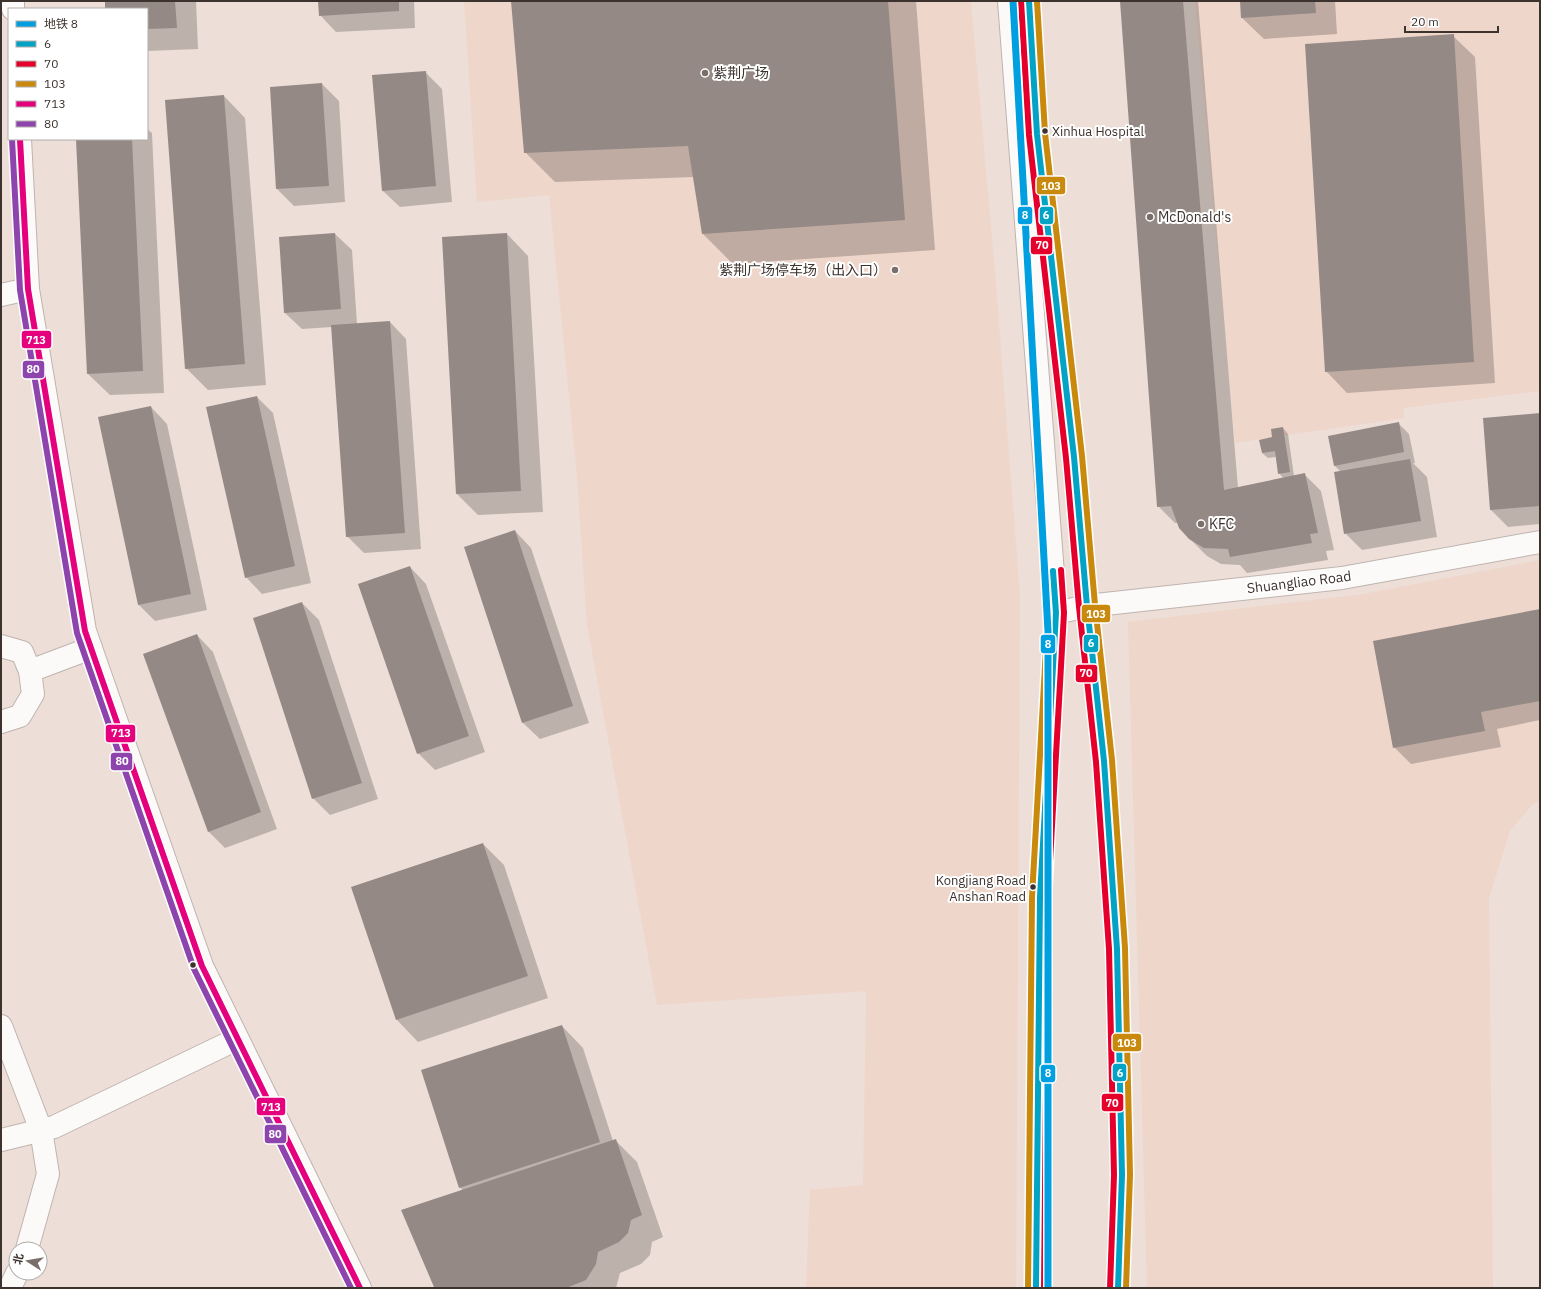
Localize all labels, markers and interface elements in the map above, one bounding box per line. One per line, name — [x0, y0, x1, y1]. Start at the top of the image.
legend — [8, 8, 148, 140]
scale bar — [1405, 8, 1498, 34]
text: 20 m — [1411, 14, 1439, 29]
text: 地铁 8 — [44, 16, 78, 31]
text: 6 — [44, 36, 51, 51]
text: 70 — [44, 56, 58, 71]
place label: 紫荆广场 — [713, 64, 769, 82]
marker: 紫荆广场 — [700, 68, 710, 78]
text: 103 — [44, 76, 66, 91]
text: 713 — [44, 96, 66, 111]
text: 80 — [44, 116, 58, 131]
place label: Xinhua Hospital — [1052, 123, 1144, 140]
marker: Xinhua Hospital — [1040, 126, 1050, 136]
line badge: 103 — [1036, 176, 1066, 195]
text: 103 — [1041, 179, 1061, 193]
line badge: 8 — [1017, 206, 1033, 225]
line badge: 6 — [1039, 206, 1054, 225]
text: 8 — [1022, 208, 1029, 222]
text: 6 — [1043, 208, 1050, 222]
place label: McDonald's — [1158, 208, 1231, 226]
marker: McDonald's — [1145, 212, 1155, 222]
line badge: 70 — [1030, 236, 1053, 255]
text: 70 — [1035, 238, 1049, 252]
place label: 紫荆广场停车场（出入口） — [719, 261, 887, 279]
marker: 紫荆广场停车场（出入口） — [890, 265, 900, 275]
line badge: 713 — [21, 330, 52, 349]
text: 713 — [26, 333, 46, 347]
line badge: 80 — [22, 360, 45, 379]
text: 80 — [26, 362, 40, 376]
place label: KFC — [1209, 515, 1234, 533]
marker: KFC — [1196, 519, 1206, 529]
street label: Shuangliao Road — [1246, 567, 1352, 597]
line badge: 103 — [1081, 604, 1111, 623]
text: 103 — [1086, 607, 1106, 621]
line badge: 8 — [1040, 634, 1056, 654]
line badge: 6 — [1083, 634, 1099, 653]
text: 6 — [1088, 636, 1095, 650]
text: 8 — [1045, 637, 1052, 651]
line badge: 70 — [1075, 664, 1098, 683]
text: 70 — [1079, 666, 1093, 680]
line badge: 713 — [105, 724, 136, 743]
text: 713 — [111, 726, 131, 740]
line badge: 80 — [110, 752, 133, 771]
text: 80 — [115, 754, 129, 768]
place label: Kongjiang Road Anshan Road — [936, 872, 1026, 905]
marker: Kongjiang Road Anshan Road — [1028, 882, 1038, 892]
unlabelled marker — [188, 960, 198, 970]
line badge: 103 — [1112, 1033, 1142, 1052]
text: 103 — [1117, 1036, 1137, 1050]
line badge: 6 — [1112, 1063, 1127, 1082]
line badge: 8 — [1040, 1064, 1056, 1083]
text: 8 — [1045, 1066, 1052, 1080]
text: 6 — [1117, 1066, 1124, 1080]
line badge: 70 — [1101, 1093, 1124, 1112]
text: 70 — [1105, 1096, 1119, 1110]
line badge: 713 — [256, 1097, 286, 1116]
text: 713 — [261, 1100, 281, 1114]
line badge: 80 — [264, 1124, 287, 1144]
text: 80 — [268, 1127, 282, 1141]
north arrow — [8, 1241, 48, 1281]
text: 北 — [10, 1252, 26, 1266]

